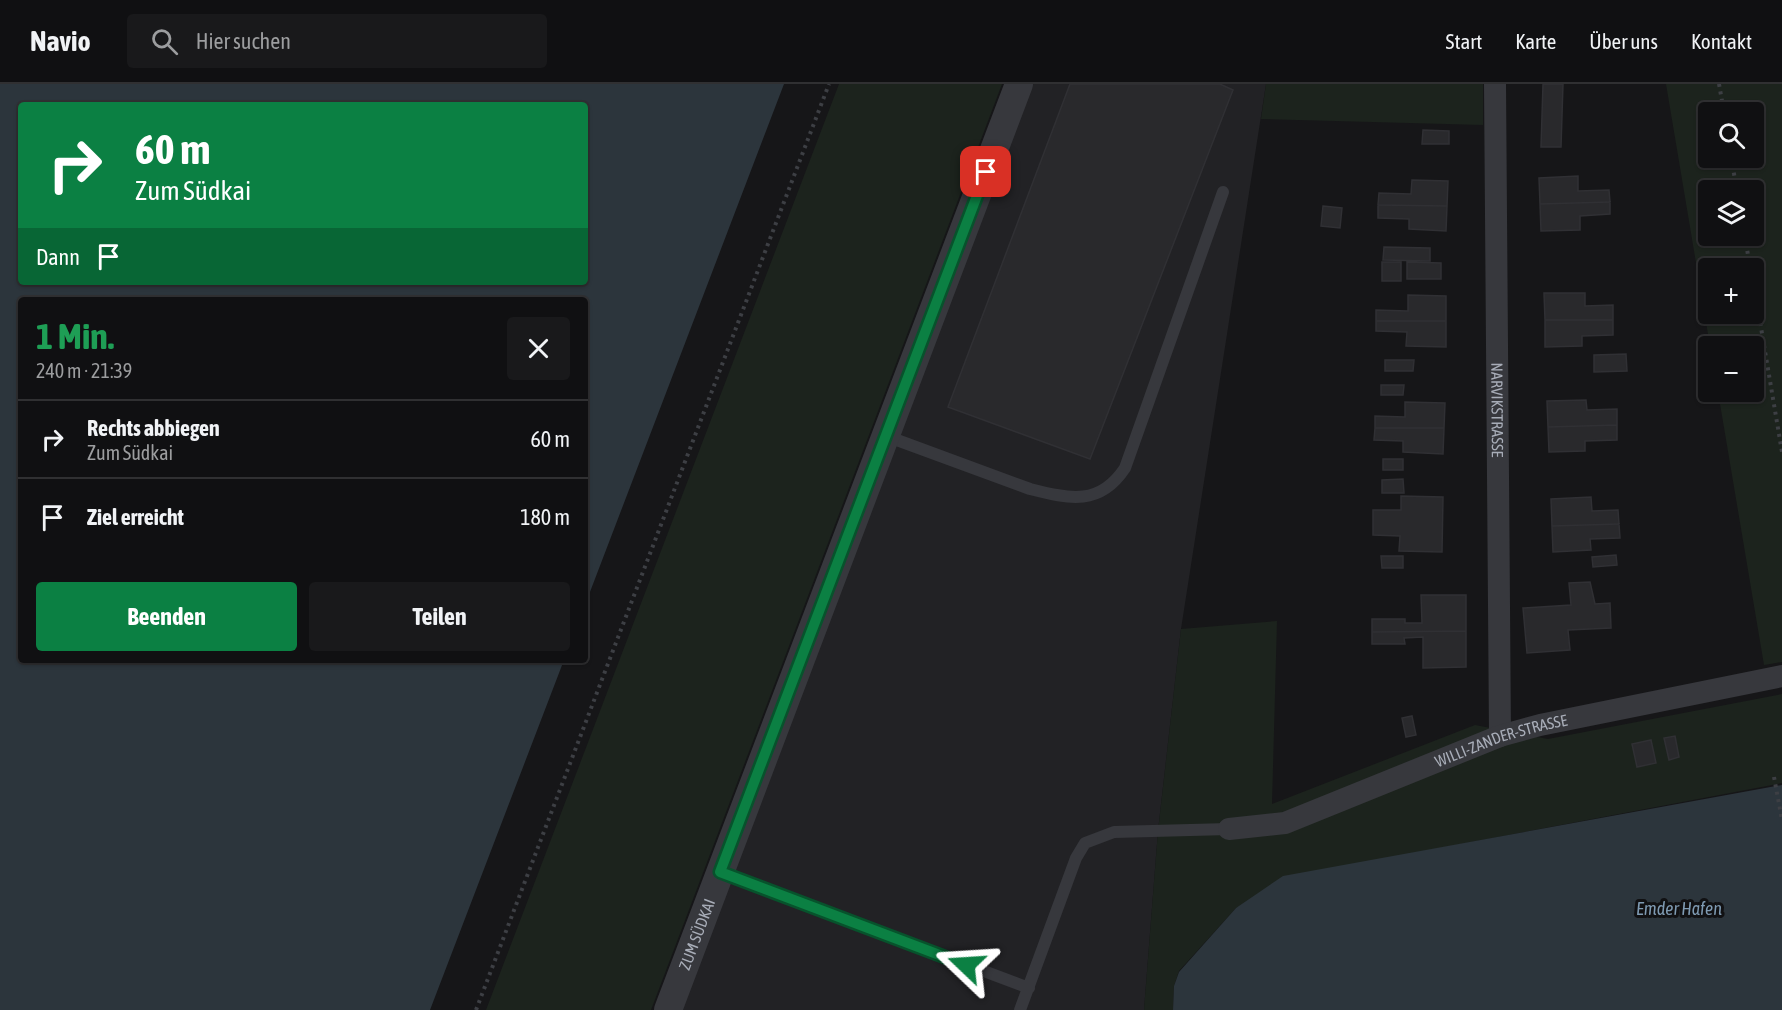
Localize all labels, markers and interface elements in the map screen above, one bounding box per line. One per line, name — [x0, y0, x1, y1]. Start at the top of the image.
search box — [127, 14, 547, 68]
text: Navio — [30, 25, 91, 57]
icon: search — [148, 25, 181, 58]
text: Hier suchen — [196, 28, 291, 54]
text: Start — [1446, 29, 1482, 53]
text: Karte — [1515, 29, 1556, 53]
text: Über uns — [1589, 29, 1658, 53]
text: Kontakt — [1691, 29, 1752, 53]
map controls — [1698, 102, 1764, 402]
button: search — [1698, 102, 1764, 168]
text: 60 m — [135, 125, 210, 173]
icon: right — [36, 126, 114, 204]
pin — [960, 146, 1011, 197]
icon: arrive — [969, 155, 1002, 188]
text: Zum Südkai — [135, 175, 251, 206]
button: layers — [1698, 180, 1764, 246]
icon: arrive — [92, 240, 125, 273]
text: Dann — [36, 244, 80, 270]
button: + — [1698, 258, 1764, 324]
text: 1 Min. — [36, 315, 114, 357]
button: close — [507, 317, 570, 380]
button: − — [1698, 336, 1764, 402]
text: 240 m · 21:39 — [36, 359, 132, 382]
street label: NARVIKSTRASSE — [1488, 363, 1507, 458]
text: Rechts abbiegen — [87, 415, 220, 441]
icon: right — [36, 423, 69, 456]
text: 60 m — [530, 426, 570, 452]
text: Zum Südkai — [87, 441, 173, 464]
icon: arrive — [36, 501, 69, 534]
text: Ziel erreicht — [87, 504, 184, 530]
text: 180 m — [520, 504, 570, 530]
button: Beenden — [36, 582, 297, 651]
button: Teilen — [309, 582, 570, 651]
street label: WILLI-ZANDER-STRASSE — [1432, 711, 1569, 770]
street label: ZUM SÜDKAI — [675, 896, 718, 972]
water label: Emder Hafen — [1636, 898, 1722, 919]
position arrow — [934, 933, 998, 997]

